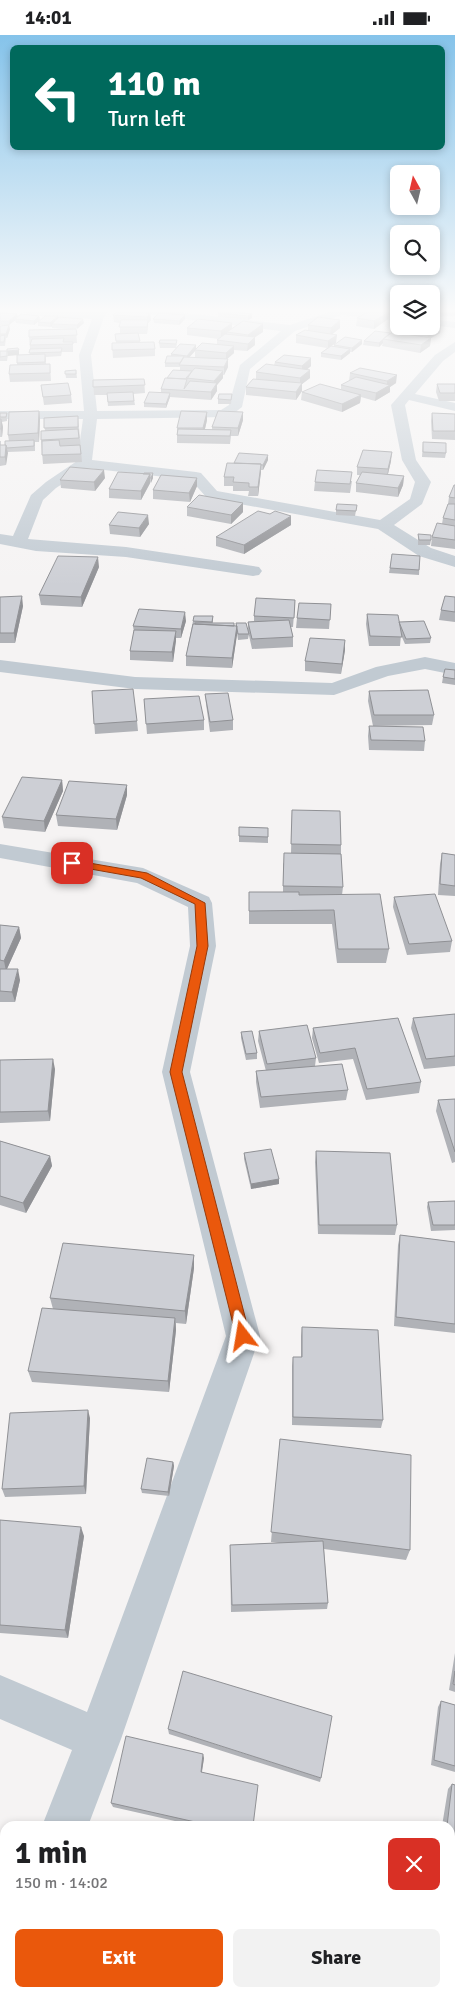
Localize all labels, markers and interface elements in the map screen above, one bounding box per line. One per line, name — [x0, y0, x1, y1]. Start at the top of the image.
text: 14:01 — [25, 6, 72, 30]
text: 110 m — [108, 62, 201, 105]
icon: left — [25, 65, 90, 130]
text: Turn left — [108, 105, 186, 132]
north arrow — [390, 165, 440, 215]
map controls — [390, 165, 440, 335]
button: search — [390, 225, 440, 275]
button: layers — [390, 285, 440, 335]
pin — [51, 842, 93, 884]
icon: arrive — [58, 849, 86, 877]
position arrow — [216, 1309, 268, 1361]
text: 1 min — [15, 1835, 87, 1872]
button: close — [388, 1838, 440, 1890]
text: 150 m · 14:02 — [15, 1873, 108, 1893]
button: Exit — [15, 1929, 223, 1987]
button: Share — [233, 1929, 440, 1987]

